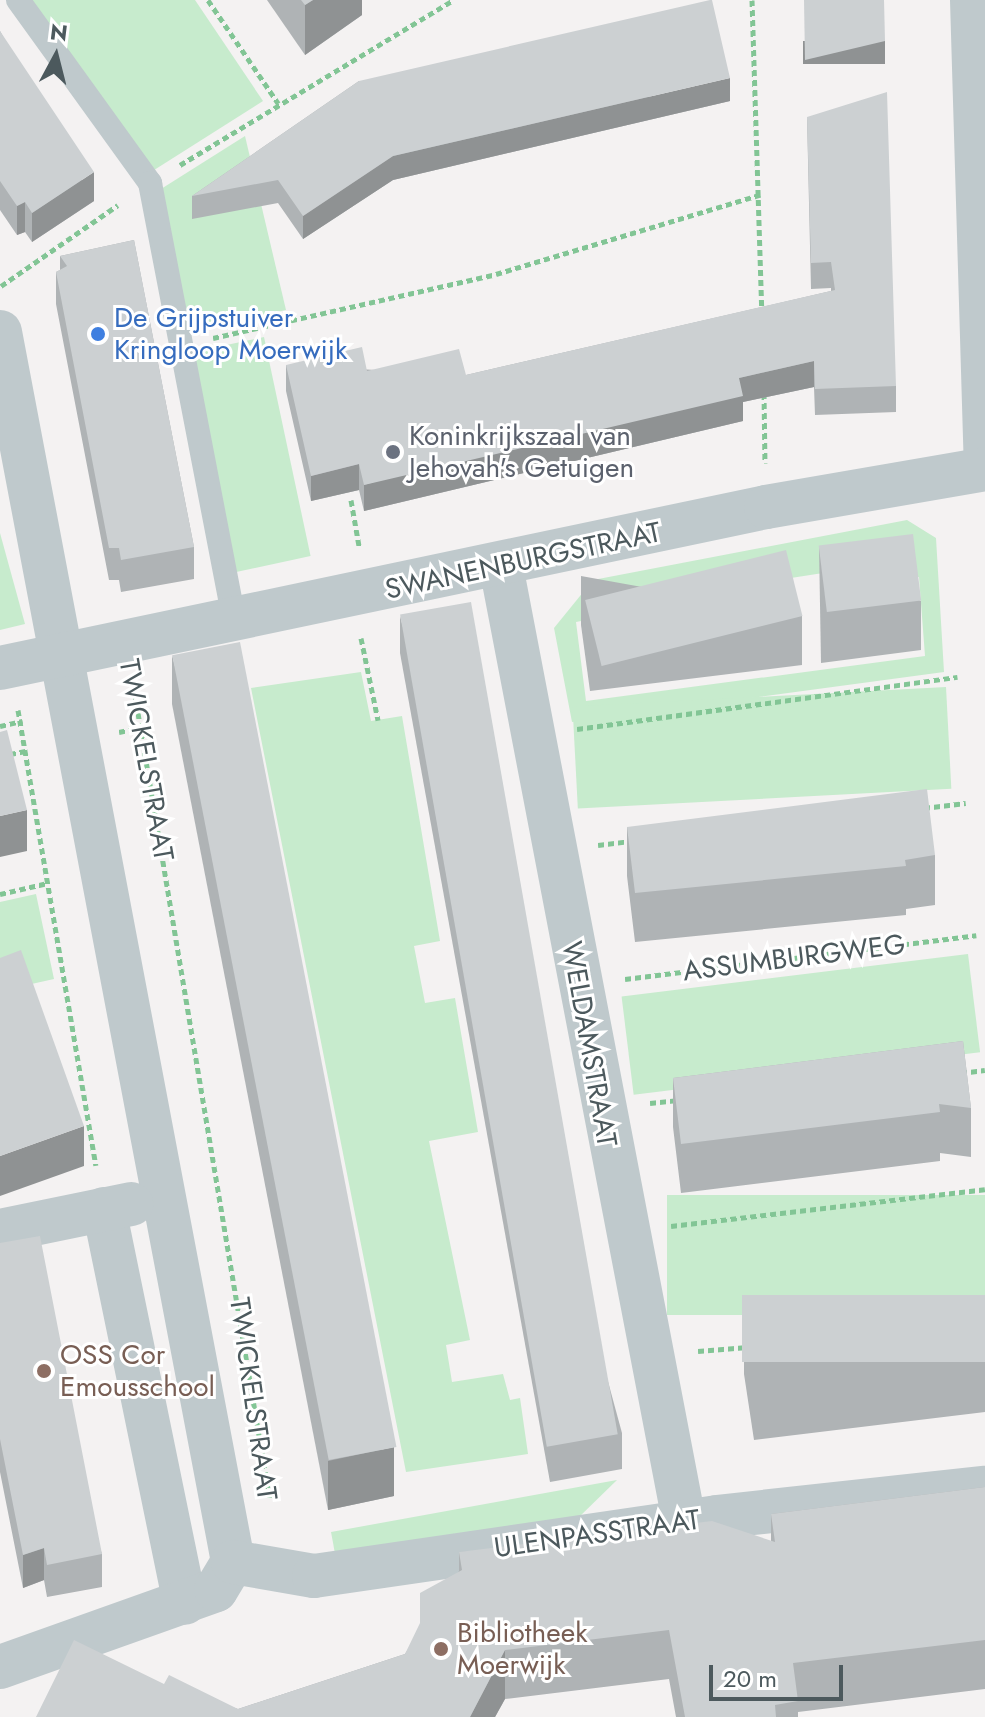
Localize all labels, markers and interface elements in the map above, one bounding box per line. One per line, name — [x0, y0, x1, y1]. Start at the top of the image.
text: N — [48, 15, 70, 49]
north arrow — [16, 16, 96, 96]
place label: De Grijpstuiver Kringloop Moerwijk — [114, 301, 347, 367]
marker: De Grijpstuiver Kringloop Moerwijk — [89, 325, 107, 343]
place label: Koninkrijkszaal van Jehovah's Getuigen — [409, 419, 634, 485]
marker: Koninkrijkszaal van Jehovah's Getuigen — [384, 443, 402, 461]
street label: SWANENBURGSTRAAT — [382, 515, 664, 607]
street label: TWICKELSTRAAT — [112, 656, 180, 864]
street label: ASSUMBURGWEG — [681, 928, 907, 988]
street label: WELDAMSTRAAT — [554, 939, 624, 1149]
street label: TWICKELSTRAAT — [222, 1295, 284, 1503]
place label: OSS Cor Emousschool — [60, 1338, 215, 1404]
marker: OSS Cor Emousschool — [35, 1362, 53, 1380]
street label: ULENPASSTRAAT — [492, 1503, 702, 1565]
place label: Bibliotheek Moerwijk — [457, 1616, 587, 1682]
marker: Bibliotheek Moerwijk — [432, 1640, 450, 1658]
scale bar — [713, 1649, 847, 1699]
text: 20 m — [723, 1661, 777, 1696]

